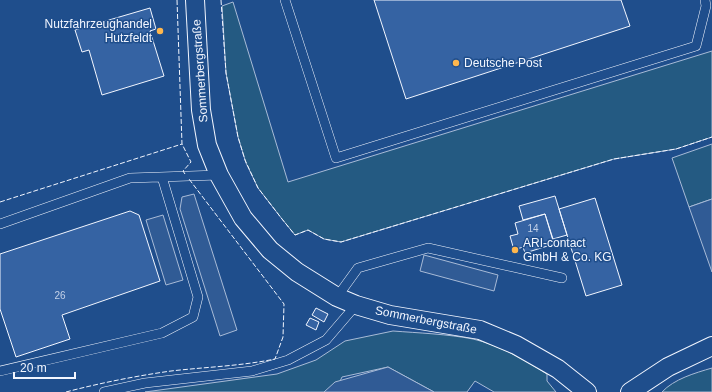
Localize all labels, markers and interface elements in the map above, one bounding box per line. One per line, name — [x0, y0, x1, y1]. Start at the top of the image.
place label: Nutzfahrzeughandel Hutzfeldt — [45, 17, 153, 45]
street label: Sommerbergstraße — [189, 19, 211, 123]
marker: Nutzfahrzeughandel Hutzfeldt — [155, 26, 165, 36]
place label: Deutsche Post — [464, 56, 543, 70]
marker: Deutsche Post — [451, 58, 461, 68]
house number: 14 — [527, 223, 539, 234]
place label: ARI-contact GmbH & Co. KG — [523, 236, 612, 264]
marker: ARI-contact GmbH & Co. KG — [510, 245, 520, 255]
house number: 26 — [54, 290, 66, 301]
street label: Sommerbergstraße — [374, 303, 478, 337]
scale bar — [14, 354, 75, 380]
text: 20 m — [20, 361, 47, 375]

